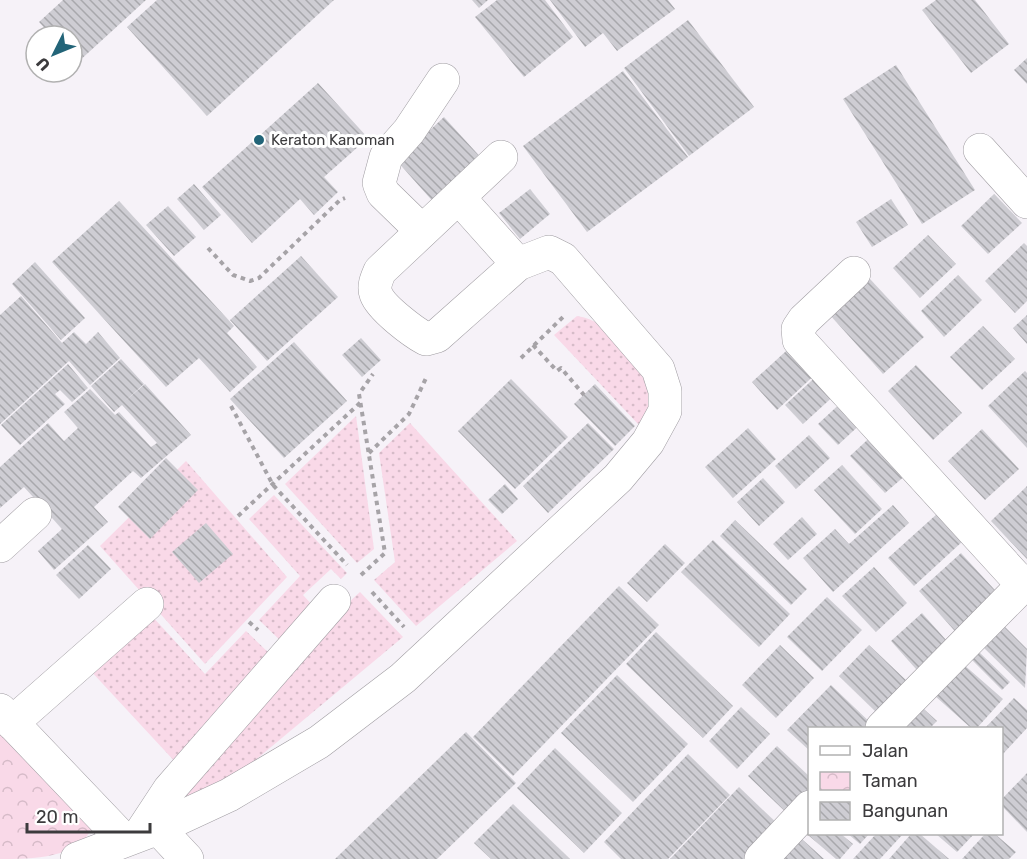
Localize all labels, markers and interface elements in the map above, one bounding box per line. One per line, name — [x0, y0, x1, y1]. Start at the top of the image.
north arrow — [24, 24, 84, 84]
text: U — [32, 53, 54, 75]
place label: Keraton Kanoman — [271, 131, 395, 149]
marker: Keraton Kanoman — [252, 133, 266, 147]
legend — [808, 727, 1003, 835]
text: Jalan — [862, 740, 909, 762]
text: Taman — [862, 770, 918, 792]
scale bar — [27, 796, 150, 834]
text: Bangunan — [862, 800, 948, 822]
text: 20 m — [36, 806, 78, 828]

